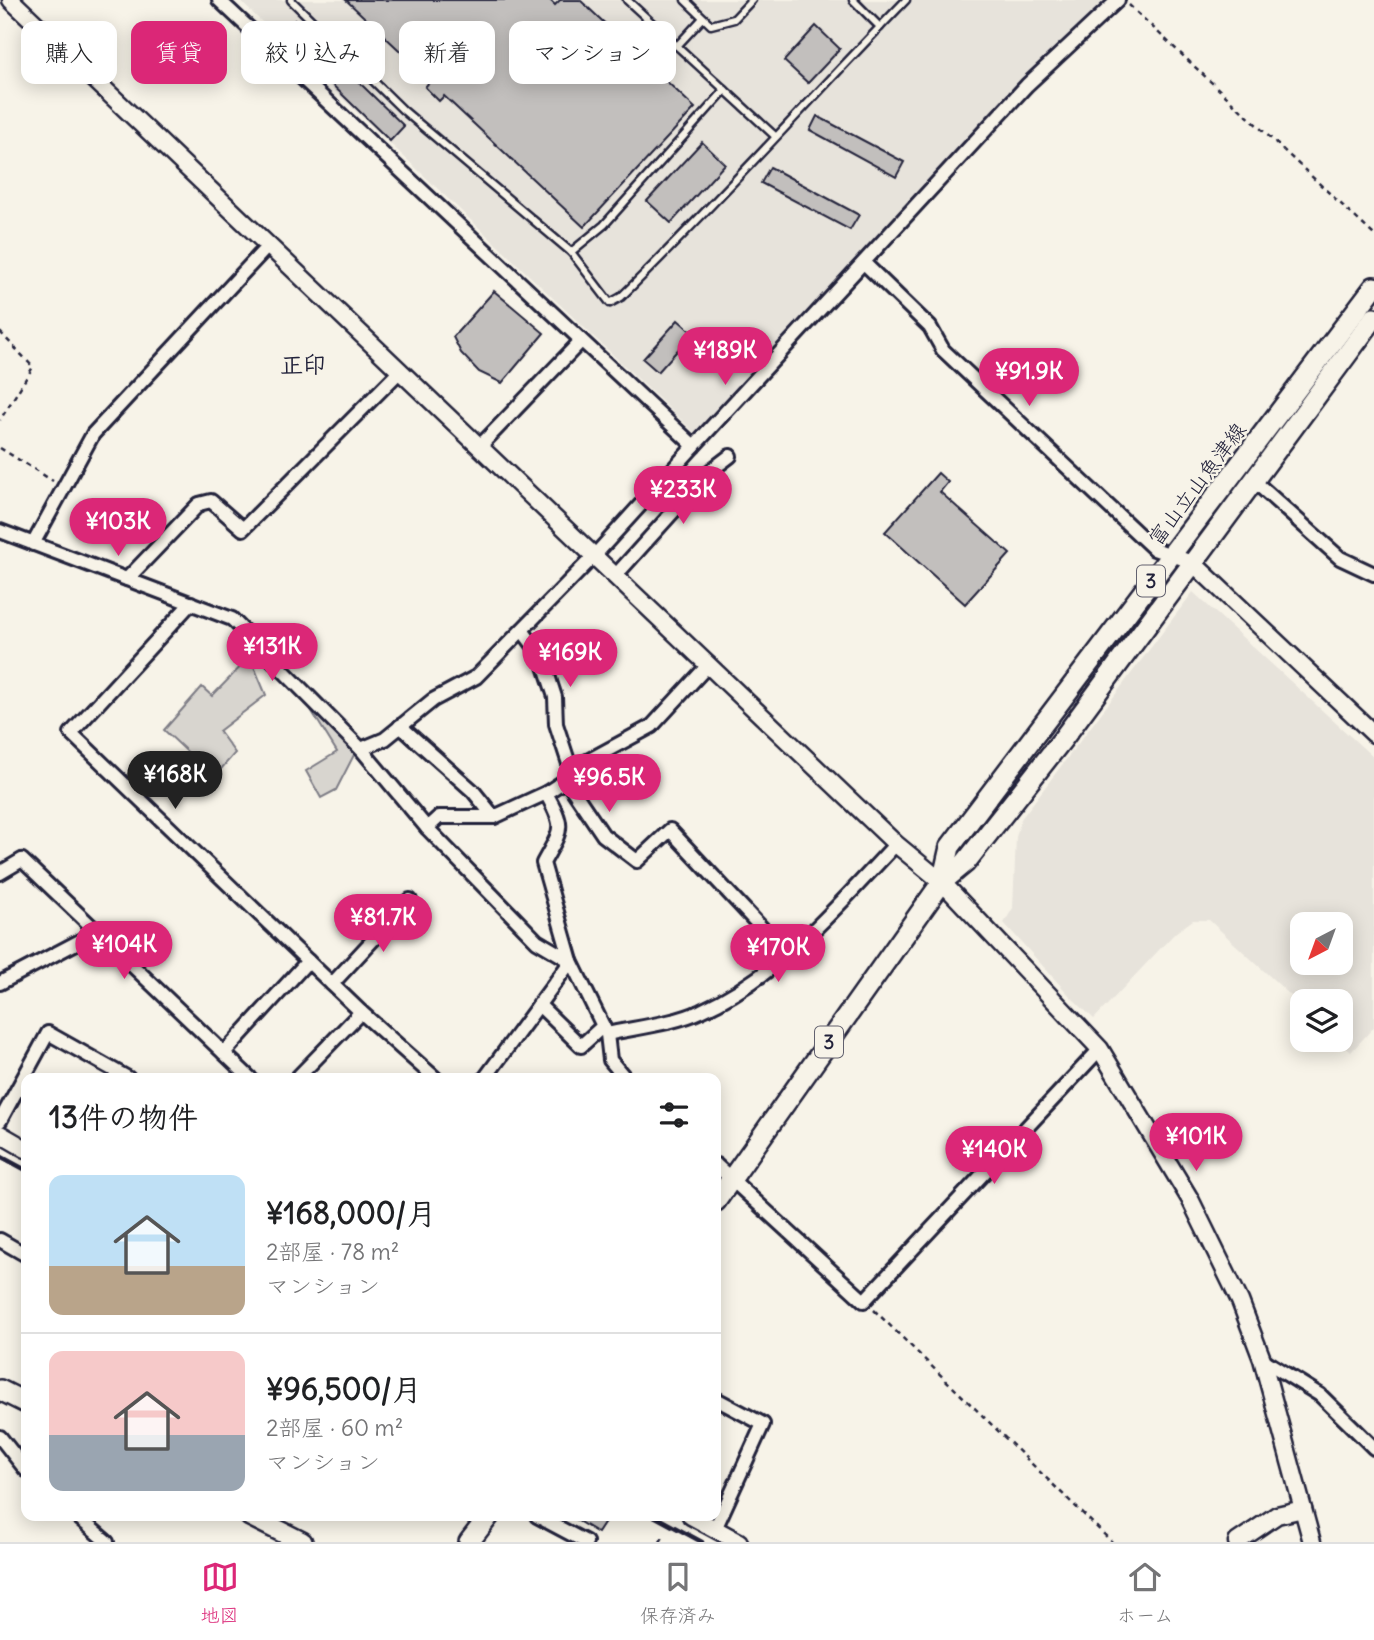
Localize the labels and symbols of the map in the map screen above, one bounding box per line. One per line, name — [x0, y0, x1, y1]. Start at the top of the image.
pin: ¥189K — [676, 328, 774, 387]
pin: ¥91.9K — [972, 348, 1086, 408]
district label: 正印 — [280, 350, 326, 379]
street label: 富山立山魚津線 — [1142, 417, 1252, 551]
pin: ¥233K — [634, 466, 732, 526]
pin: ¥103K — [69, 498, 167, 558]
road number: 3 — [1137, 566, 1165, 596]
pin: ¥131K — [223, 624, 321, 683]
pin: ¥169K — [521, 630, 619, 689]
pin: ¥168K — [126, 752, 224, 811]
pin: ¥96.5K — [552, 754, 666, 814]
pin: ¥81.7K — [326, 894, 440, 954]
north arrow — [1290, 912, 1353, 975]
pin: ¥104K — [75, 922, 173, 981]
pin: ¥170K — [729, 925, 827, 984]
road number: 3 — [815, 1026, 843, 1058]
pin: ¥101K — [1147, 1114, 1245, 1173]
pin: ¥140K — [945, 1126, 1043, 1186]

